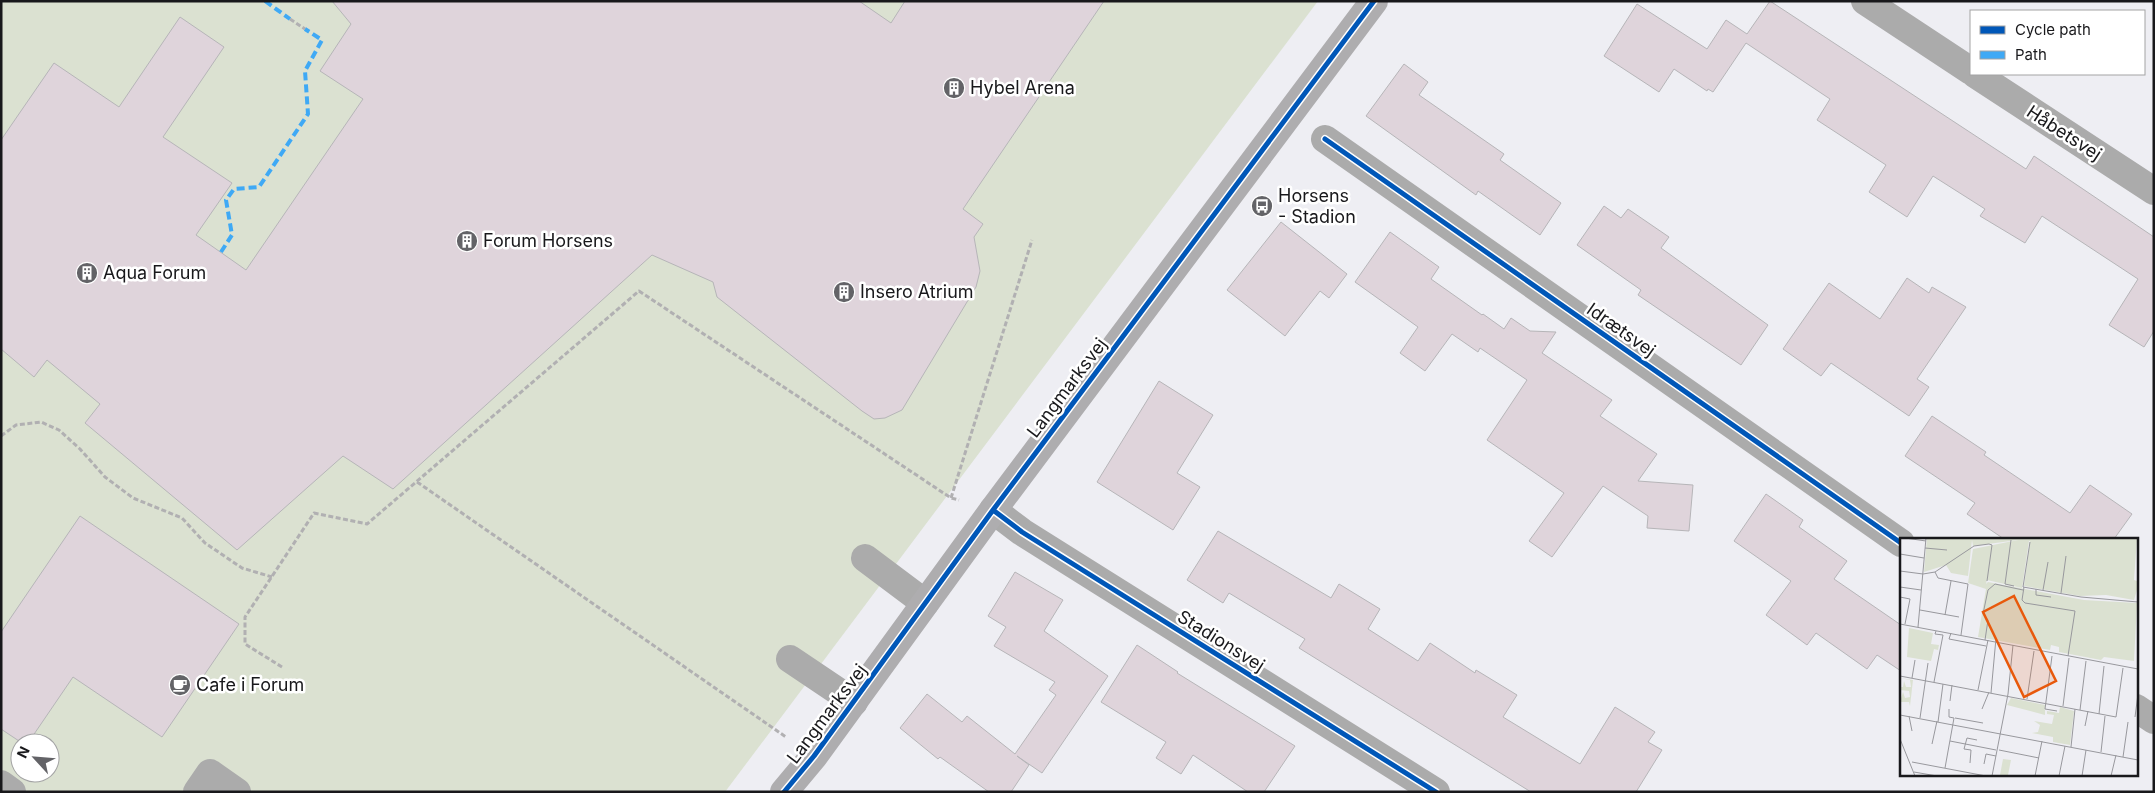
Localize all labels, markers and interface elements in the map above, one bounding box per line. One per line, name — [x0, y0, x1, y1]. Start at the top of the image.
legend — [1970, 10, 2145, 75]
text: Cycle path — [2015, 20, 2091, 39]
text: Path — [2015, 45, 2047, 64]
building icon: Hybel Arena — [942, 76, 966, 100]
place label: Hybel Arena — [970, 77, 1075, 98]
street label: Håbetsvej — [2023, 101, 2106, 164]
place label: Horsens - Stadion — [1278, 185, 1356, 227]
bus stop icon: Horsens - Stadion — [1250, 194, 1274, 218]
building icon: Forum Horsens — [455, 229, 479, 253]
place label: Forum Horsens — [483, 230, 613, 251]
building icon: Aqua Forum — [75, 261, 99, 285]
place label: Aqua Forum — [103, 262, 206, 283]
building icon: Insero Atrium — [832, 280, 856, 304]
place label: Insero Atrium — [860, 281, 974, 302]
street label: Idrætsvej — [1583, 298, 1660, 361]
street label: Langmarksvej — [1022, 334, 1111, 441]
inset map — [1900, 538, 2138, 776]
street label: Stadionsvej — [1174, 606, 1269, 676]
street label: Langmarksvej — [782, 660, 871, 767]
cafe icon: Cafe i Forum — [168, 673, 192, 697]
place label: Cafe i Forum — [196, 674, 304, 695]
north arrow — [10, 733, 60, 783]
text: N — [13, 744, 33, 761]

